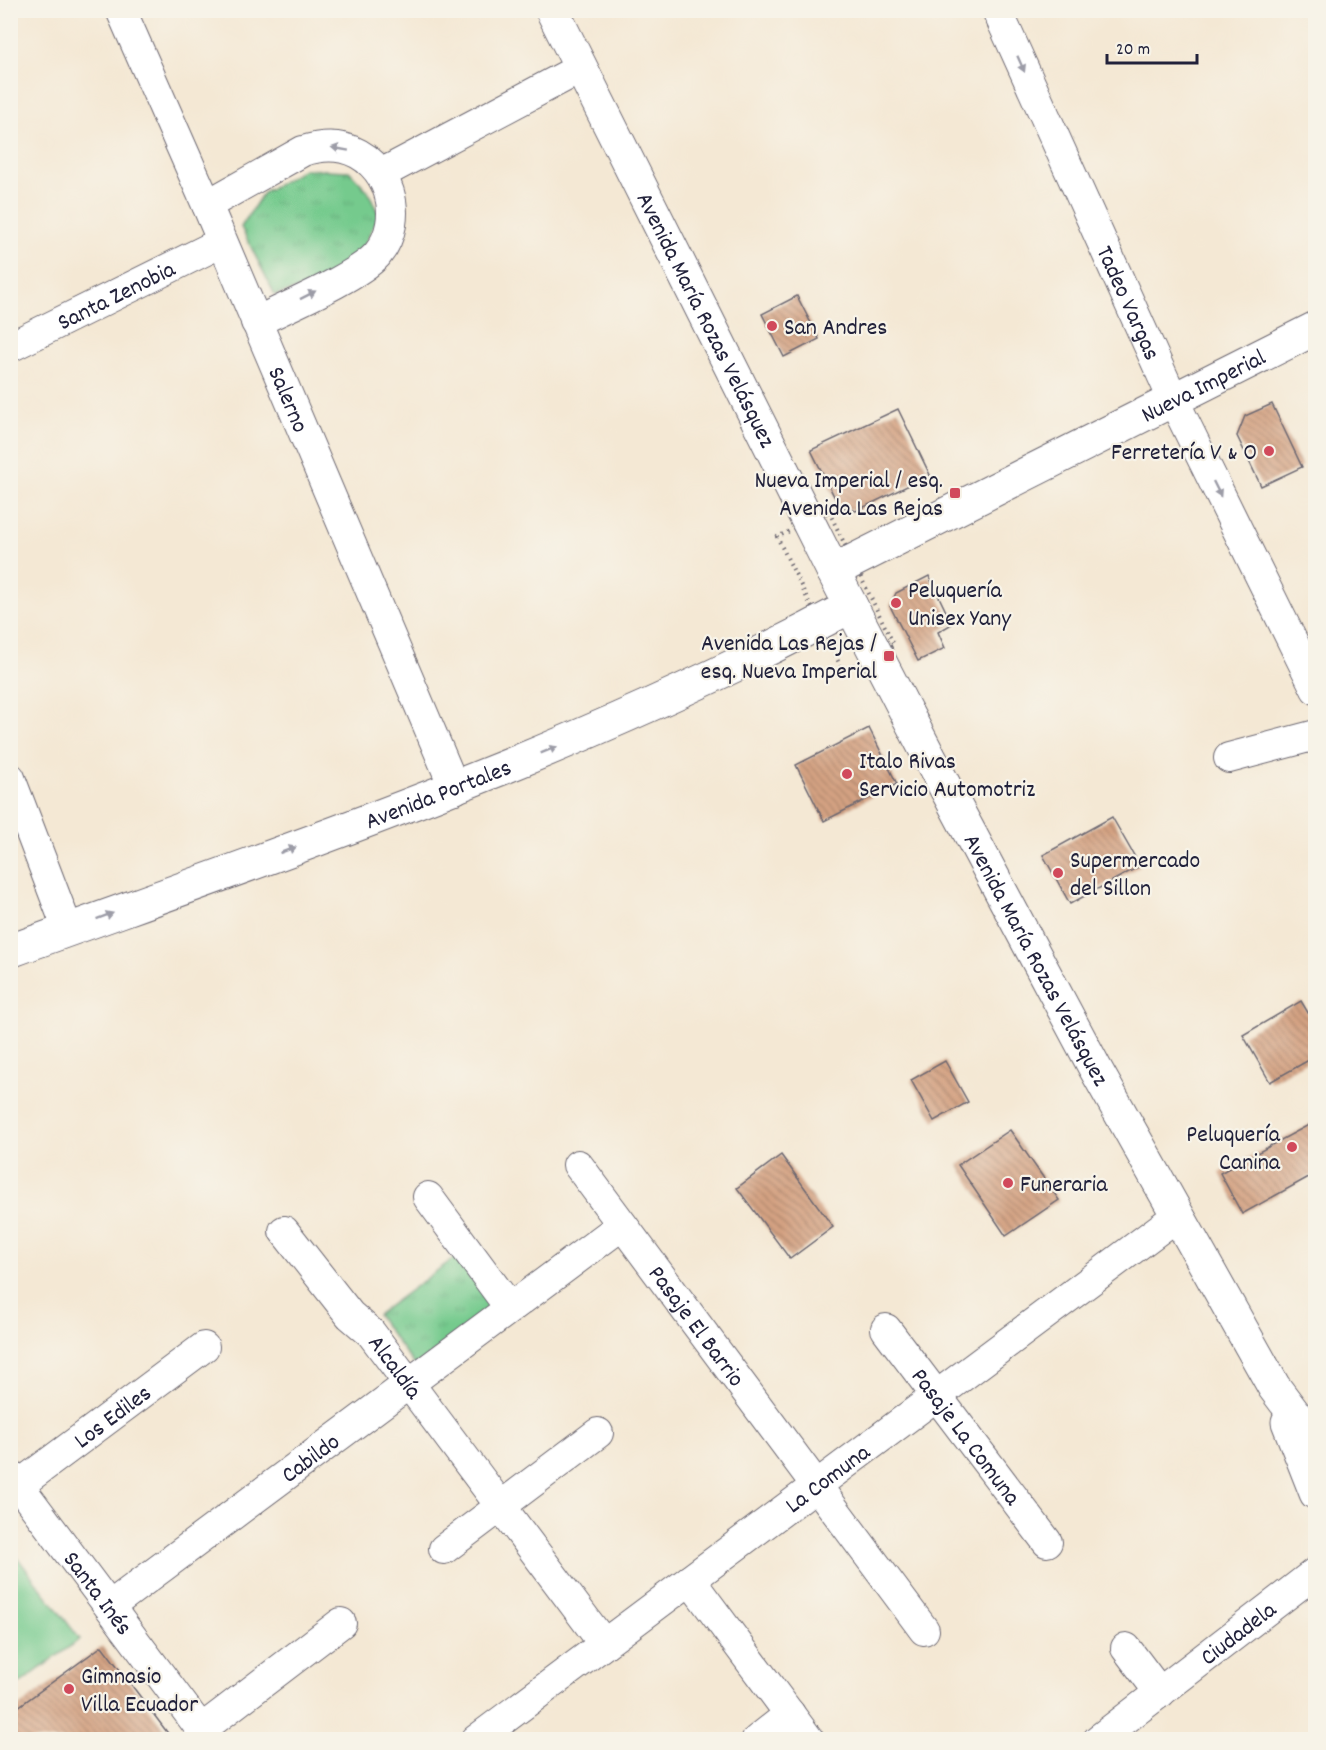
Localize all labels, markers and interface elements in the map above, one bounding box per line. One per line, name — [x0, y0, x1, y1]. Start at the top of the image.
scale bar — [1107, 27, 1197, 65]
text: 20 m — [1116, 38, 1150, 63]
one-way arrow — [1017, 55, 1026, 72]
one-way arrow — [331, 144, 350, 153]
street label: Avenida María Rozas Velásquez — [626, 187, 783, 454]
street label: Tadeo Vargas — [1086, 241, 1167, 367]
street label: Santa Zenobia — [52, 253, 182, 341]
one-way arrow — [300, 290, 317, 300]
place label: San Andres — [784, 312, 887, 346]
marker: San Andres — [765, 319, 779, 333]
street label: Nueva Imperial — [1136, 342, 1273, 433]
street label: Salerno — [258, 362, 316, 439]
place label: Ferretería V & O — [1111, 437, 1257, 471]
marker: Ferretería V & O — [1262, 444, 1276, 458]
place label: Nueva Imperial / esq. Avenida Las Rejas — [755, 465, 943, 527]
one-way arrow — [1213, 480, 1222, 497]
marker: Nueva Imperial / esq. Avenida Las Rejas — [948, 486, 962, 500]
place label: Peluquería Unisex Yany — [908, 575, 1012, 637]
marker: Peluquería Unisex Yany — [889, 596, 903, 610]
place label: Avenida Las Rejas / esq. Nueva Imperial — [701, 628, 877, 690]
marker: Avenida Las Rejas / esq. Nueva Imperial — [882, 649, 896, 663]
one-way arrow — [540, 745, 558, 755]
place label: Italo Rivas Servicio Automotriz — [859, 746, 1035, 808]
street label: Avenida Portales — [361, 752, 517, 840]
marker: Italo Rivas Servicio Automotriz — [840, 767, 854, 781]
street label: Avenida María Rozas Velásquez — [953, 828, 1116, 1093]
one-way arrow — [279, 844, 297, 854]
place label: Supermercado del Sillon — [1070, 845, 1200, 907]
marker: Supermercado del Sillon — [1051, 866, 1065, 880]
one-way arrow — [96, 911, 114, 921]
place label: Peluquería Canina — [1186, 1119, 1281, 1181]
marker: Peluquería Canina — [1285, 1140, 1299, 1154]
place label: Funeraria — [1020, 1169, 1108, 1203]
marker: Funeraria — [1001, 1176, 1015, 1190]
street label: Pasaje El Barrio — [638, 1259, 751, 1395]
street label: Alcaldía — [358, 1329, 429, 1408]
street label: Pasaje La Comuna — [901, 1362, 1028, 1514]
street label: Los Ediles — [68, 1378, 160, 1458]
street label: Cabildo — [275, 1427, 348, 1493]
street label: La Comuna — [779, 1437, 879, 1523]
street label: Santa Inés — [53, 1545, 139, 1644]
street label: Ciudadela — [1194, 1594, 1285, 1675]
place label: Gimnasio Villa Ecuador — [81, 1661, 198, 1723]
marker: Gimnasio Villa Ecuador — [62, 1682, 76, 1696]

